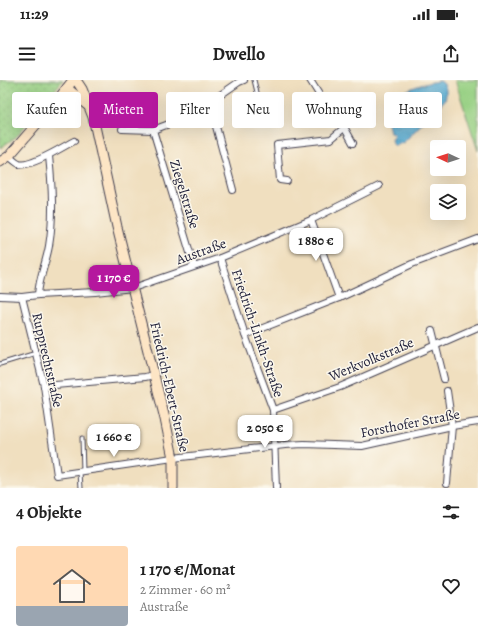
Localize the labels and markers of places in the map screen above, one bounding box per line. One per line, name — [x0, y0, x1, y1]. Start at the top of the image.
pin: 1 880 € — [279, 228, 353, 262]
pin: 1 170 € — [77, 265, 151, 299]
pin: 2 050 € — [228, 415, 302, 449]
pin: 1 660 € — [77, 424, 151, 458]

